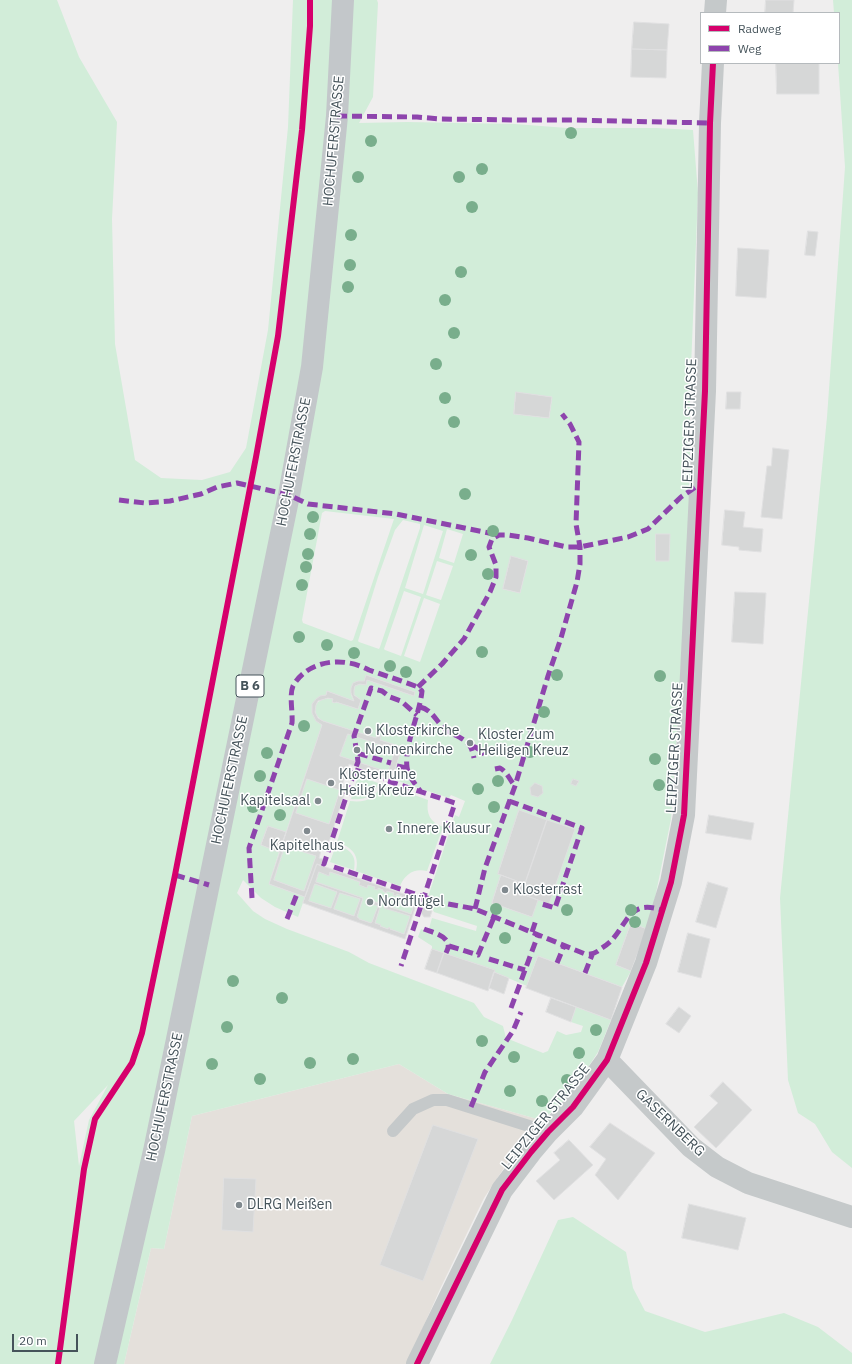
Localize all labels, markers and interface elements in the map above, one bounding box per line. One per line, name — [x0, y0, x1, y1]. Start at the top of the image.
legend — [700, 12, 840, 64]
text: Radweg — [738, 21, 781, 36]
text: Weg — [738, 41, 761, 56]
street label: HOCHUFERSTRASSE — [320, 75, 348, 207]
street label: LEIPZIGER STRASSE — [679, 358, 701, 490]
street label: HOCHUFERSTRASSE — [273, 396, 315, 528]
road number: B 6 — [236, 675, 264, 697]
street label: LEIPZIGER STRASSE — [663, 682, 687, 814]
street label: HOCHUFERSTRASSE — [208, 714, 252, 846]
place label: Klosterkirche — [376, 723, 460, 739]
marker: Klosterkirche — [363, 726, 373, 736]
place label: Kloster Zum Heiligen Kreuz — [478, 727, 569, 760]
marker: Kloster Zum Heiligen Kreuz — [465, 738, 475, 748]
place label: Nonnenkirche — [365, 742, 453, 758]
marker: Nonnenkirche — [352, 745, 362, 755]
place label: Klosterruine Heilig Kreuz — [339, 767, 416, 800]
marker: Klosterruine Heilig Kreuz — [326, 778, 336, 788]
place label: Kapitelsaal — [240, 793, 310, 809]
marker: Kapitelsaal — [313, 796, 323, 806]
place label: Innere Klausur — [397, 821, 490, 837]
marker: Innere Klausur — [384, 824, 394, 834]
marker: Kapitelhaus — [302, 826, 312, 836]
place label: Kapitelhaus — [270, 838, 344, 854]
place label: Klosterrast — [513, 882, 582, 898]
marker: Klosterrast — [500, 885, 510, 895]
place label: Nordflügel — [378, 894, 444, 910]
marker: Nordflügel — [365, 897, 375, 907]
street label: HOCHUFERSTRASSE — [143, 1031, 187, 1163]
street label: LEIPZIGER STRASSE — [498, 1061, 594, 1173]
street label: GASERNBERG — [632, 1086, 708, 1160]
place label: DLRG Meißen — [247, 1197, 332, 1213]
marker: DLRG Meißen — [234, 1200, 244, 1210]
scale bar — [14, 1326, 80, 1352]
text: 20 m — [19, 1333, 47, 1348]

